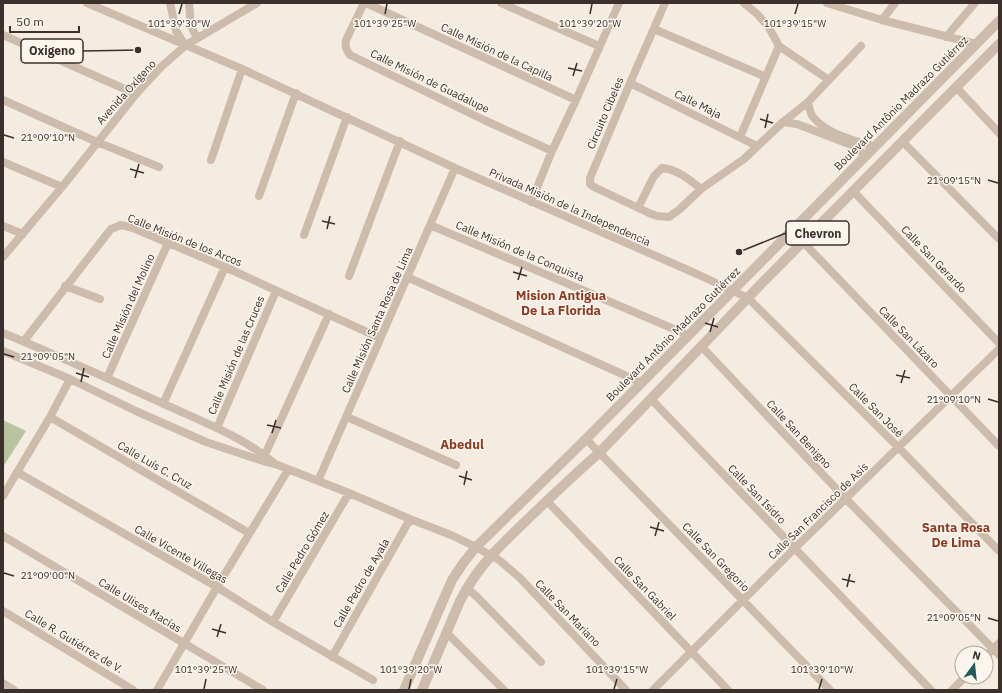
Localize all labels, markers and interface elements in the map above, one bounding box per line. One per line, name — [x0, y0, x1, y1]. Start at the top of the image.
scale bar — [10, 8, 79, 34]
text: 50 m — [16, 14, 44, 29]
text: 101°39'30"W — [148, 17, 210, 30]
text: 101°39'25"W — [354, 17, 416, 30]
text: 101°39'20"W — [559, 17, 621, 30]
text: 101°39'15"W — [764, 17, 826, 30]
street label: Calle Misión de la Capilla — [439, 20, 555, 84]
street label: Boulevard Antônio Madrazo Gutiérrez — [831, 33, 971, 173]
callout: Oxigeno — [21, 39, 83, 63]
text: Oxigeno — [29, 43, 75, 58]
street label: Calle Misión de Guadalupe — [368, 46, 492, 116]
street label: Avenida Oxígeno — [93, 57, 159, 127]
street label: Circuito Cibeles — [584, 75, 626, 151]
street label: Calle Maja — [672, 87, 724, 121]
text: 21°09'10"N — [21, 131, 75, 144]
street label: Privada Misión de la Independencia — [487, 165, 653, 249]
text: 21°09'15"N — [927, 174, 981, 187]
street label: Calle Misión de los Arcos — [126, 211, 244, 269]
street label: Calle Misión de la Conquista — [454, 218, 586, 284]
callout: Chevron — [786, 221, 849, 245]
street label: Calle San Gerardo — [898, 222, 970, 296]
text: Chevron — [795, 226, 841, 241]
street label: Calle Misión Santa Rosa de Lima — [338, 245, 416, 395]
street label: Calle Misión del Molino — [99, 251, 157, 361]
street label: Boulevard Antônio Madrazo Gutiérrez — [603, 264, 743, 404]
district label: Mision Antigua De La Florida — [516, 287, 606, 319]
street label: Calle Misión de las Cruces — [205, 293, 267, 417]
street label: Calle San Lázaro — [876, 303, 942, 371]
text: 21°09'05"N — [21, 350, 75, 363]
street label: Calle San José — [846, 380, 906, 440]
text: 21°09'10"N — [927, 393, 981, 406]
street label: Calle San Benigno — [764, 397, 834, 471]
district label: Abedul — [440, 436, 484, 453]
street label: Calle Luís C. Cruz — [115, 438, 195, 492]
street label: Calle San Francisco de Asís — [765, 459, 871, 563]
street label: Calle San Isidro — [725, 461, 789, 527]
street label: Calle Pedro Gómez — [272, 508, 332, 596]
street label: Calle San Gregorio — [679, 519, 753, 595]
district label: Santa Rosa De Lima — [922, 519, 990, 551]
street label: Calle Vicente Villegas — [132, 522, 230, 586]
street label: Calle Pedro de Ayala — [330, 536, 392, 630]
street label: Calle San Gabriel — [611, 553, 679, 623]
text: 21°09'00"N — [21, 569, 75, 582]
street label: Calle Ulises Macías — [96, 575, 184, 635]
street label: Calle San Mariano — [532, 576, 604, 650]
street label: Calle R. Gutiérrez de V. — [22, 606, 126, 676]
text: 21°09'05"N — [927, 611, 981, 624]
north arrow — [954, 645, 994, 685]
text: N — [971, 648, 982, 663]
text: 101°39'25"W — [175, 663, 237, 676]
text: 101°39'20"W — [380, 663, 442, 676]
text: 101°39'15"W — [586, 663, 648, 676]
text: 101°39'10"W — [791, 663, 853, 676]

